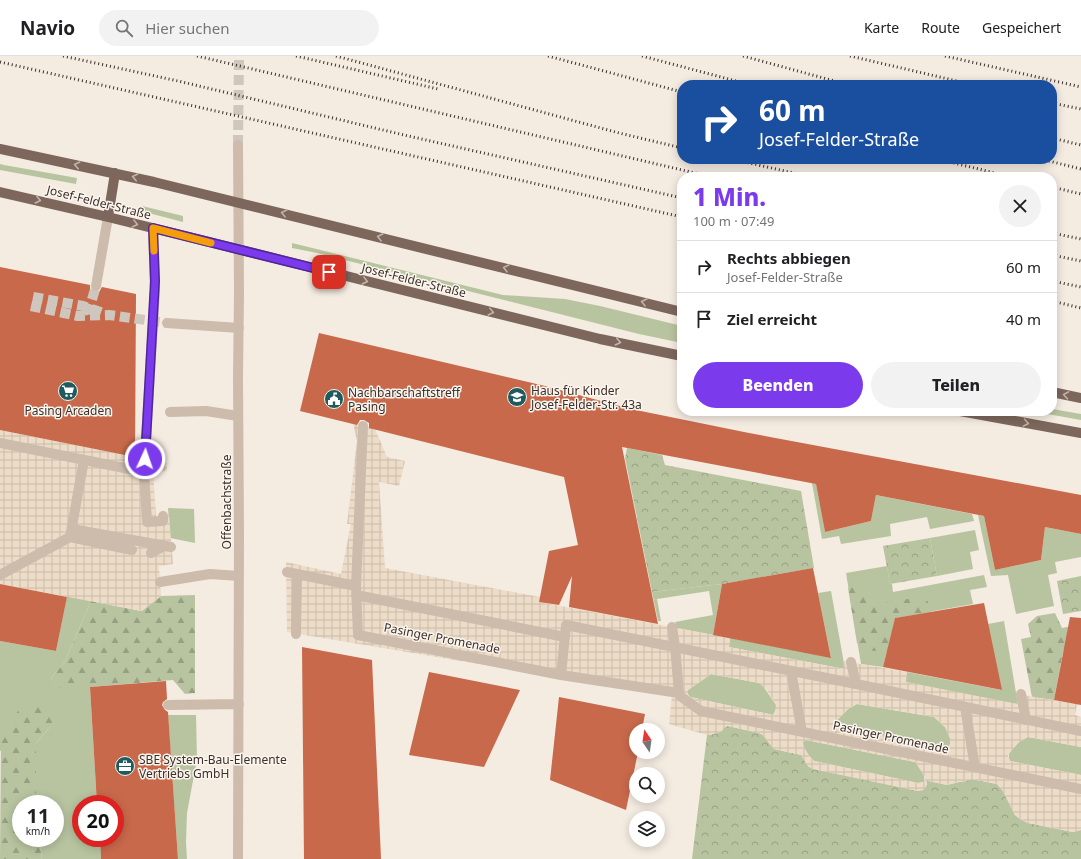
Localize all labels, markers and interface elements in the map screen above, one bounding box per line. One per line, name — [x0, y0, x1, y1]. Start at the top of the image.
search box — [99, 10, 379, 46]
text: Navio — [20, 15, 75, 41]
icon: search — [113, 17, 135, 39]
text: Hier suchen — [145, 18, 229, 38]
text: Karte — [864, 18, 899, 37]
text: Route — [921, 18, 960, 37]
text: Gespeichert — [982, 18, 1061, 37]
text: 60 m — [759, 91, 826, 129]
icon: right — [693, 96, 745, 148]
text: Josef-Felder-Straße — [759, 127, 919, 151]
one-way arrow — [74, 161, 80, 169]
one-way arrow — [132, 174, 138, 182]
text: 1 Min. — [693, 180, 766, 213]
street label: Josef-Felder-Straße — [44, 181, 153, 223]
button: close — [999, 185, 1041, 227]
one-way arrow — [35, 196, 41, 204]
one-way arrow — [281, 210, 287, 218]
text: 100 m · 07:49 — [693, 212, 774, 230]
one-way arrow — [132, 219, 138, 227]
one-way arrow — [376, 233, 383, 242]
text: Rechts abbiegen — [727, 248, 851, 268]
pin — [312, 255, 346, 289]
icon: right — [693, 256, 715, 278]
text: 60 m — [1006, 257, 1041, 277]
street label: Josef-Felder-Straße — [359, 259, 468, 301]
icon: arrive — [318, 261, 340, 283]
one-way arrow — [503, 264, 510, 273]
text: Josef-Felder-Straße — [727, 268, 843, 286]
one-way arrow — [362, 277, 368, 285]
one-way arrow — [641, 299, 647, 307]
one-way arrow — [488, 307, 495, 316]
icon: arrive — [693, 308, 715, 330]
text: Ziel erreicht — [727, 309, 817, 329]
text: 40 m — [1006, 309, 1041, 329]
one-way arrow — [615, 338, 621, 346]
button: Beenden — [693, 362, 863, 408]
button: Teilen — [871, 362, 1041, 408]
supermarket icon: Pasing Arcaden — [57, 380, 79, 402]
place label: Haus für Kinder Josef-Felder-Str. 43a — [530, 382, 642, 413]
place label: Nachbarschaftstreff Pasing — [348, 384, 461, 415]
school or university icon: Haus für Kinder Josef-Felder-Str. 43a — [506, 386, 528, 408]
public building icon: Nachbarschaftstreff Pasing — [323, 388, 345, 410]
one-way arrow — [1063, 391, 1070, 400]
place label: Pasing Arcaden — [24, 402, 112, 419]
one-way arrow — [1023, 418, 1029, 427]
position arrow — [124, 438, 166, 480]
street label: Offenbachstraße — [218, 454, 235, 549]
street label: Pasinger Promenade — [382, 618, 502, 658]
street label: Pasinger Promenade — [832, 716, 951, 758]
north arrow — [629, 723, 665, 759]
map controls — [629, 723, 665, 847]
place label: SBE System-Bau-Elemente Vertriebs GmbH — [139, 751, 287, 782]
office icon: SBE System-Bau-Elemente Vertriebs GmbH — [114, 755, 136, 777]
button: search — [629, 767, 665, 803]
speed limit sign: 20 — [72, 795, 124, 847]
text: 11 — [27, 802, 49, 829]
button: layers — [629, 811, 665, 847]
text: km/h — [26, 824, 50, 838]

